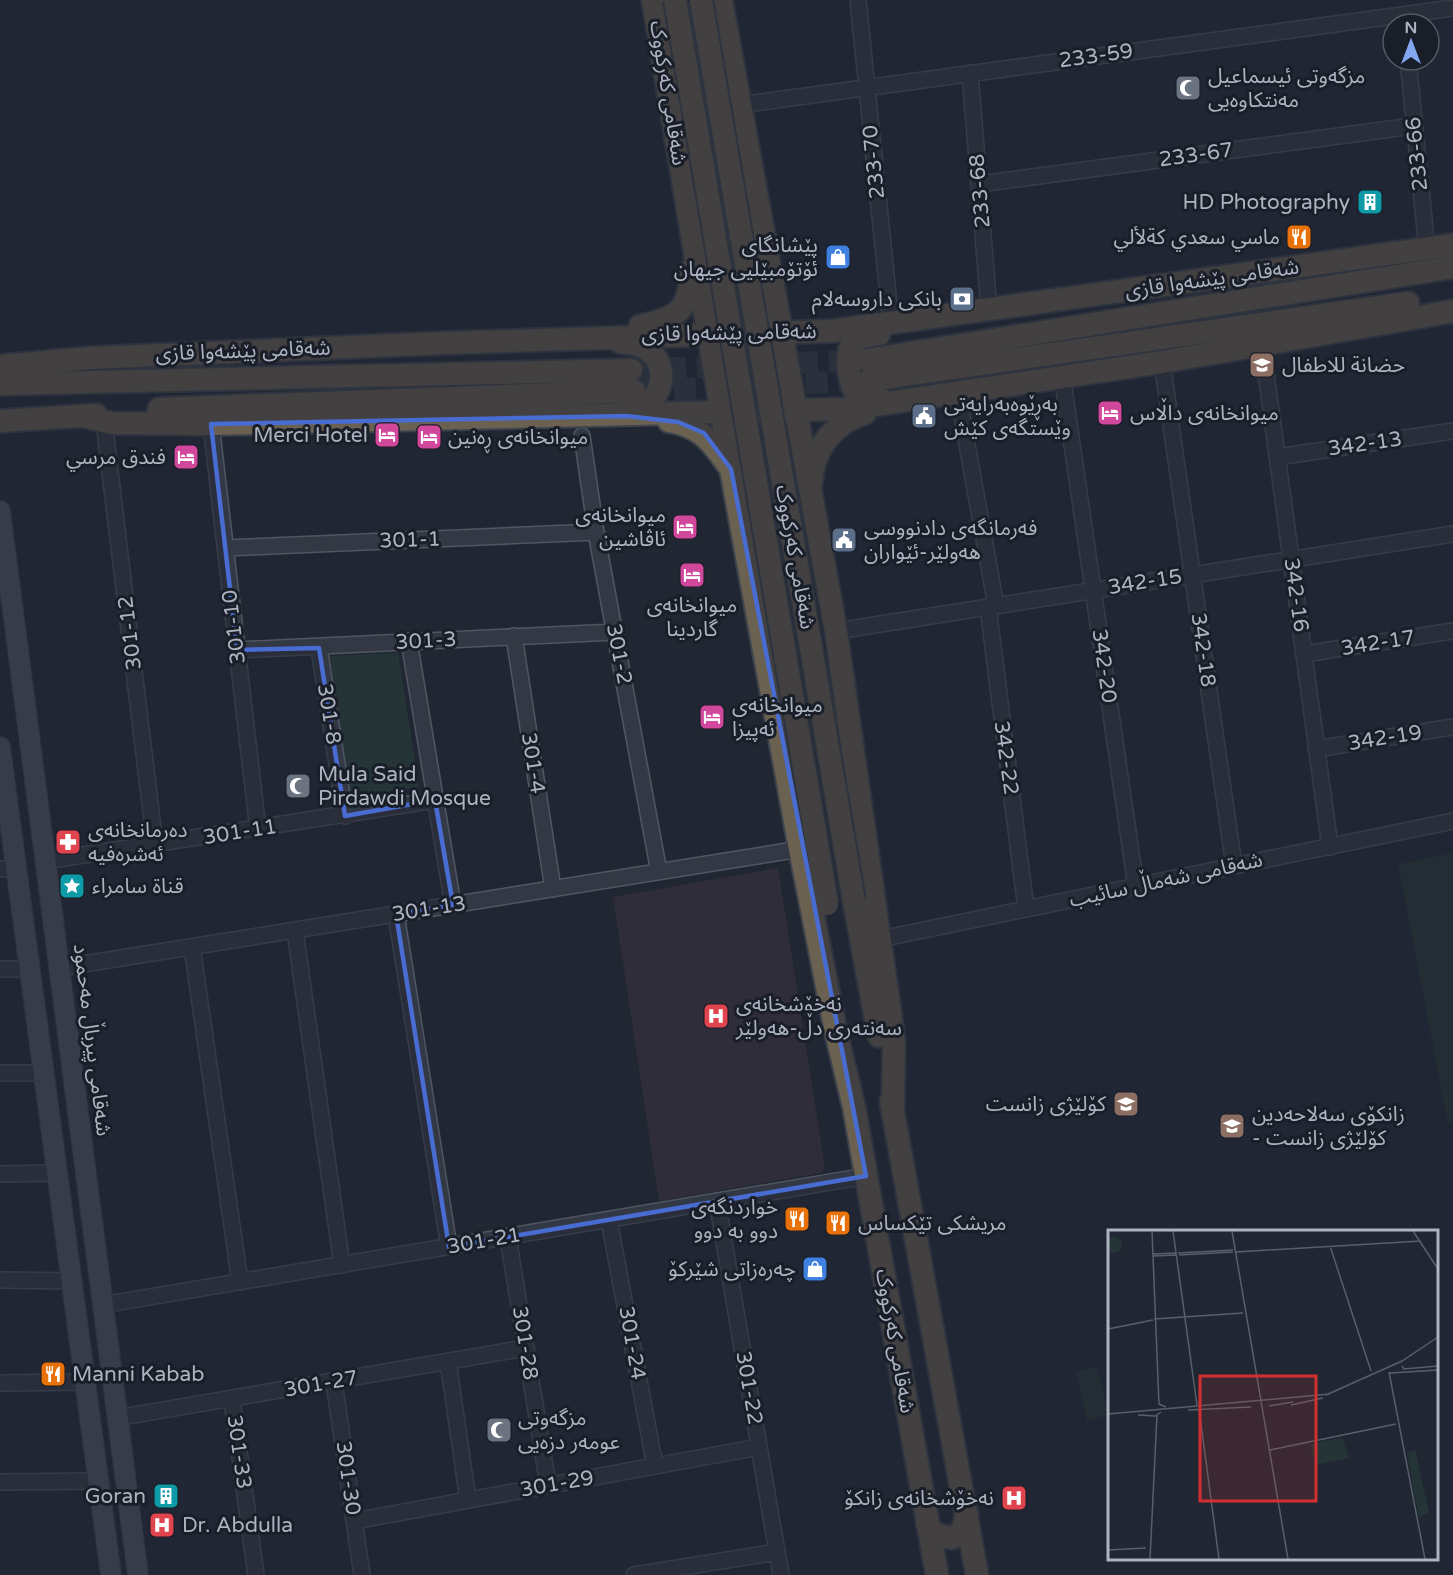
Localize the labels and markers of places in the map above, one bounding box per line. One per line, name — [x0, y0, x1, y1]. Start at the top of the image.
place label: مزگەوتی ئیسماعیل مەنتکاوەیی — [1208, 64, 1365, 113]
mosque icon: مزگەوتی ئیسماعیل مەنتکاوەیی — [1173, 73, 1203, 103]
building icon: HD Photography — [1355, 187, 1385, 217]
place label: HD Photography — [1183, 190, 1350, 215]
restaurant icon: ماسي سعدي كةلألي — [1284, 222, 1314, 252]
place label: ماسي سعدي كةلألي — [1113, 225, 1280, 252]
place label: پێشانگای ئۆتۆمبێلیی جیھان — [674, 233, 818, 282]
shop icon: پێشانگای ئۆتۆمبێلیی جیھان — [823, 242, 853, 272]
bank icon: بانکی داروسەلام — [947, 284, 977, 314]
place label: بانکی داروسەلام — [812, 287, 942, 315]
school or university icon: حضانة للاطفال — [1247, 350, 1277, 380]
place label: حضانة للاطفال — [1282, 353, 1405, 378]
place label: بەڕێوەبەرایەتی وێستگەی کێش — [944, 392, 1071, 441]
place label: میوانخانەی داڵاس — [1130, 397, 1279, 426]
hotel icon: میوانخانەی داڵاس — [1095, 398, 1125, 428]
public building icon: بەڕێوەبەرایەتی وێستگەی کێش — [909, 401, 939, 431]
hotel icon: Merci Hotel — [372, 420, 402, 450]
hotel icon: میوانخانەی ڕەنین — [414, 422, 444, 452]
place label: Merci Hotel — [253, 423, 368, 448]
place label: میوانخانەی ڕەنین — [448, 425, 588, 454]
hotel icon: فندق مرسي — [171, 442, 201, 472]
place label: فندق مرسي — [66, 445, 166, 472]
place label: میوانخانەی ئاڤاشین — [575, 503, 666, 552]
hotel icon: میوانخانەی ئاڤاشین — [670, 512, 700, 542]
place label: فه‌رمانگه‌ی دادنووسی هه‌ولێر-ئێواران — [864, 516, 1037, 565]
public building icon: فه‌رمانگه‌ی دادنووسی هه‌ولێر-ئێواران — [829, 525, 859, 555]
hotel icon: میوانخانەی گاردینا — [677, 560, 707, 590]
place label: میوانخانەی گاردینا — [647, 593, 737, 642]
place label: میوانخانەی ئەپیزا — [732, 693, 823, 742]
hotel icon: میوانخانەی ئەپیزا — [697, 702, 727, 732]
place label: Mula Said Pirdawdi Mosque — [318, 762, 491, 811]
mosque icon: Mula Said Pirdawdi Mosque — [283, 771, 313, 801]
place label: دەرمانخانەی ئەشرەفیە — [88, 818, 187, 867]
pharmacy icon: دەرمانخانەی ئەشرەفیە — [53, 827, 83, 857]
place icon: قناة سامراء — [57, 871, 87, 901]
place label: قناة سامراء — [92, 874, 184, 899]
place label: نەخۆشخانەی سەنتەری دڵ-هەولێر — [735, 992, 902, 1041]
hospital icon: نەخۆشخانەی سەنتەری دڵ-هەولێر — [701, 1001, 731, 1031]
school or university icon: کۆلێژی زانست — [1111, 1089, 1141, 1119]
place label: کۆلێژی زانست — [986, 1092, 1106, 1117]
place label: زانکۆی سەلاحەدین - کۆلێژی زانست — [1252, 1102, 1405, 1151]
school or university icon: زانکۆی سەلاحەدین - کۆلێژی زانست — [1217, 1111, 1247, 1141]
place label: خواردنگەی دوو بە دوو — [691, 1195, 778, 1244]
restaurant icon: خواردنگەی دوو بە دوو — [782, 1204, 812, 1234]
restaurant icon: مریشکی تێکساس — [823, 1208, 853, 1238]
place label: مریشکی تێکساس — [858, 1211, 1007, 1236]
shop icon: چەرەزاتی شێرکۆ — [800, 1254, 830, 1284]
place label: چەرەزاتی شێرکۆ — [668, 1257, 796, 1282]
restaurant icon: Manni Kabab — [38, 1359, 68, 1389]
place label: Manni Kabab — [72, 1362, 205, 1387]
place label: مزگەوتی عومەر دزەیی — [518, 1406, 620, 1455]
mosque icon: مزگەوتی عومەر دزەیی — [484, 1415, 514, 1445]
building icon: Goran — [151, 1481, 181, 1511]
hospital icon: نەخۆشخانەی زانکۆ — [999, 1483, 1029, 1513]
place label: Goran — [85, 1484, 146, 1509]
place label: نەخۆشخانەی زانکۆ — [844, 1486, 994, 1511]
hospital icon: Dr. Abdulla — [147, 1510, 177, 1540]
place label: Dr. Abdulla — [182, 1513, 293, 1538]

